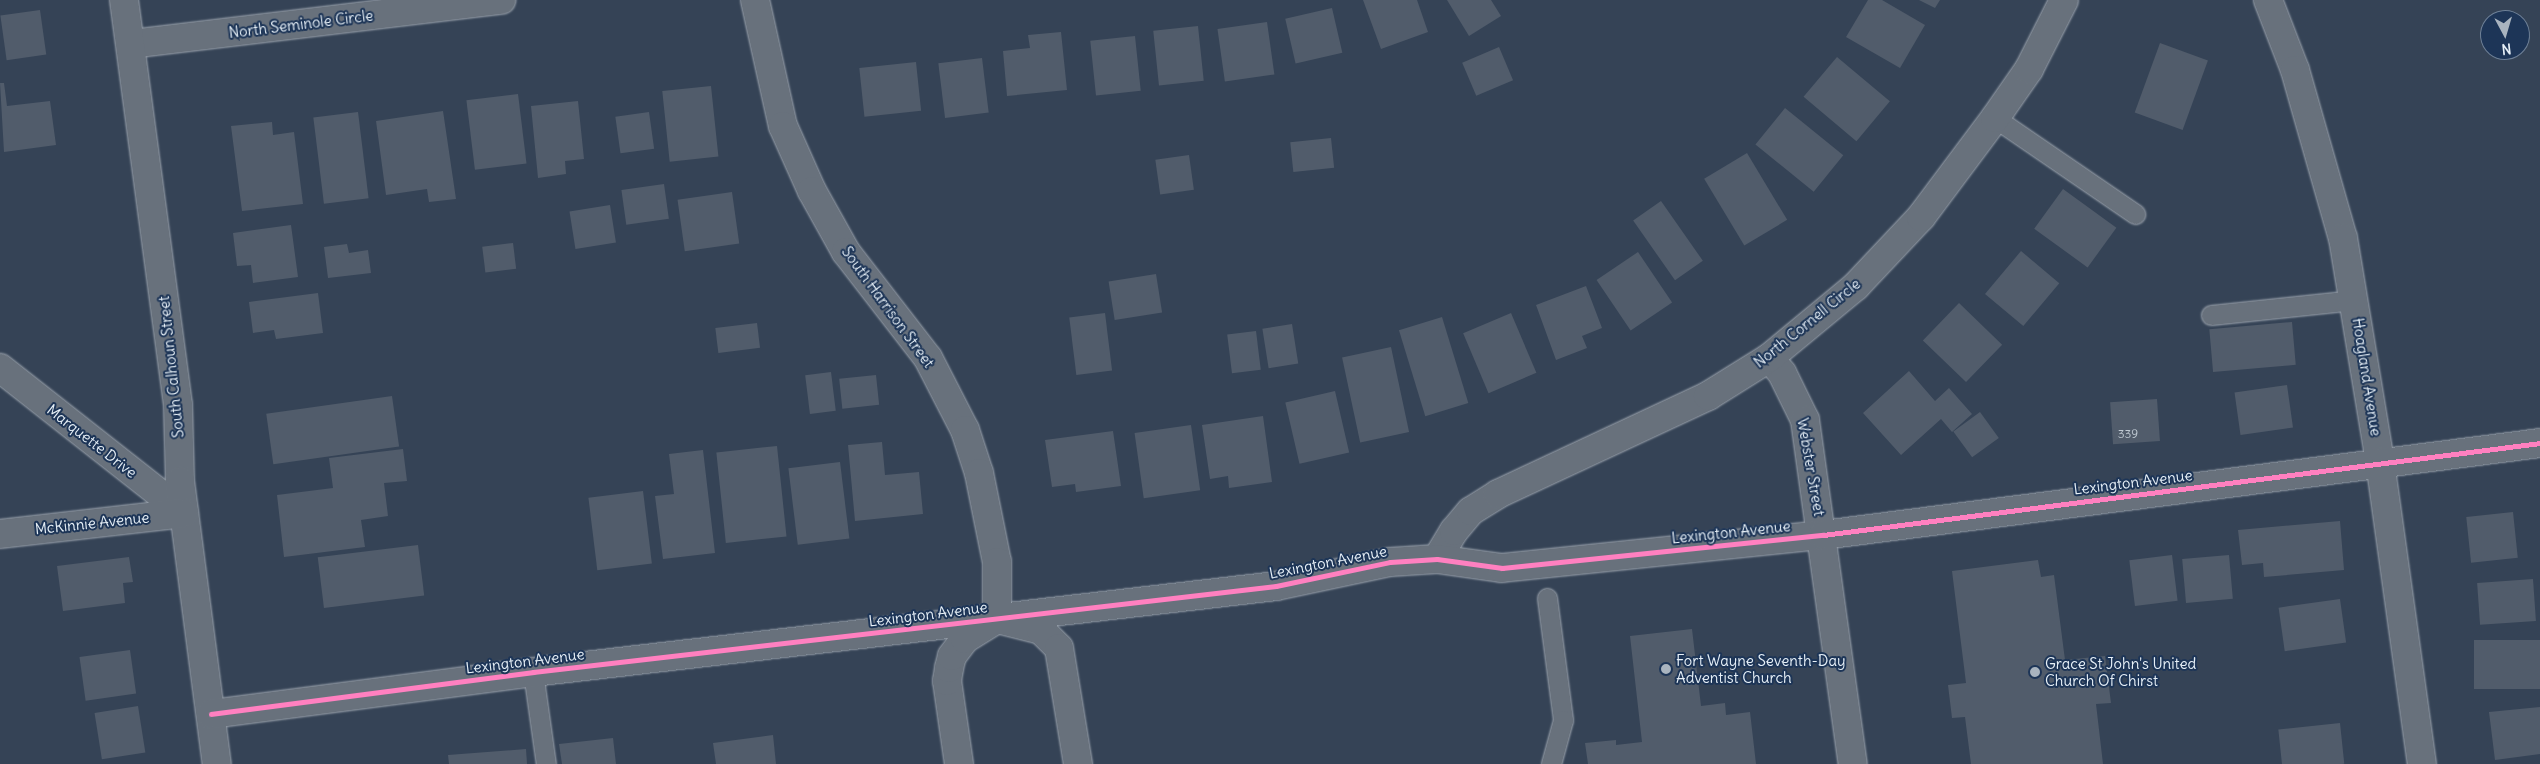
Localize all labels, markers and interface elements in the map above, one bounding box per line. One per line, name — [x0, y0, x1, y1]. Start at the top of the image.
street label: North Seminole Circle — [228, 6, 374, 42]
north arrow — [2480, 10, 2530, 60]
text: N — [2501, 39, 2512, 58]
street label: South Harrison Street — [838, 243, 938, 371]
street label: North Cornell Circle — [1750, 275, 1864, 371]
street label: South Calhoun Street — [155, 295, 187, 439]
street label: Hoagland Avenue — [2349, 317, 2385, 437]
street label: Marquette Drive — [44, 400, 140, 482]
street label: Webster Street — [1794, 417, 1828, 517]
house number: 339 — [2118, 427, 2138, 441]
street label: Lexington Avenue — [2073, 466, 2193, 498]
street label: McKinnie Avenue — [34, 508, 150, 538]
street label: Lexington Avenue — [1671, 517, 1791, 547]
street label: Lexington Avenue — [1268, 542, 1388, 582]
street label: Lexington Avenue — [868, 598, 988, 630]
street label: Lexington Avenue — [465, 645, 585, 677]
place label: Fort Wayne Seventh-Day Adventist Church — [1676, 651, 1845, 686]
place label: Grace St John's United Church Of Chirst — [2045, 654, 2196, 689]
marker: Fort Wayne Seventh-Day Adventist Church — [1660, 663, 1672, 675]
marker: Grace St John's United Church Of Chirst — [2029, 666, 2041, 678]

